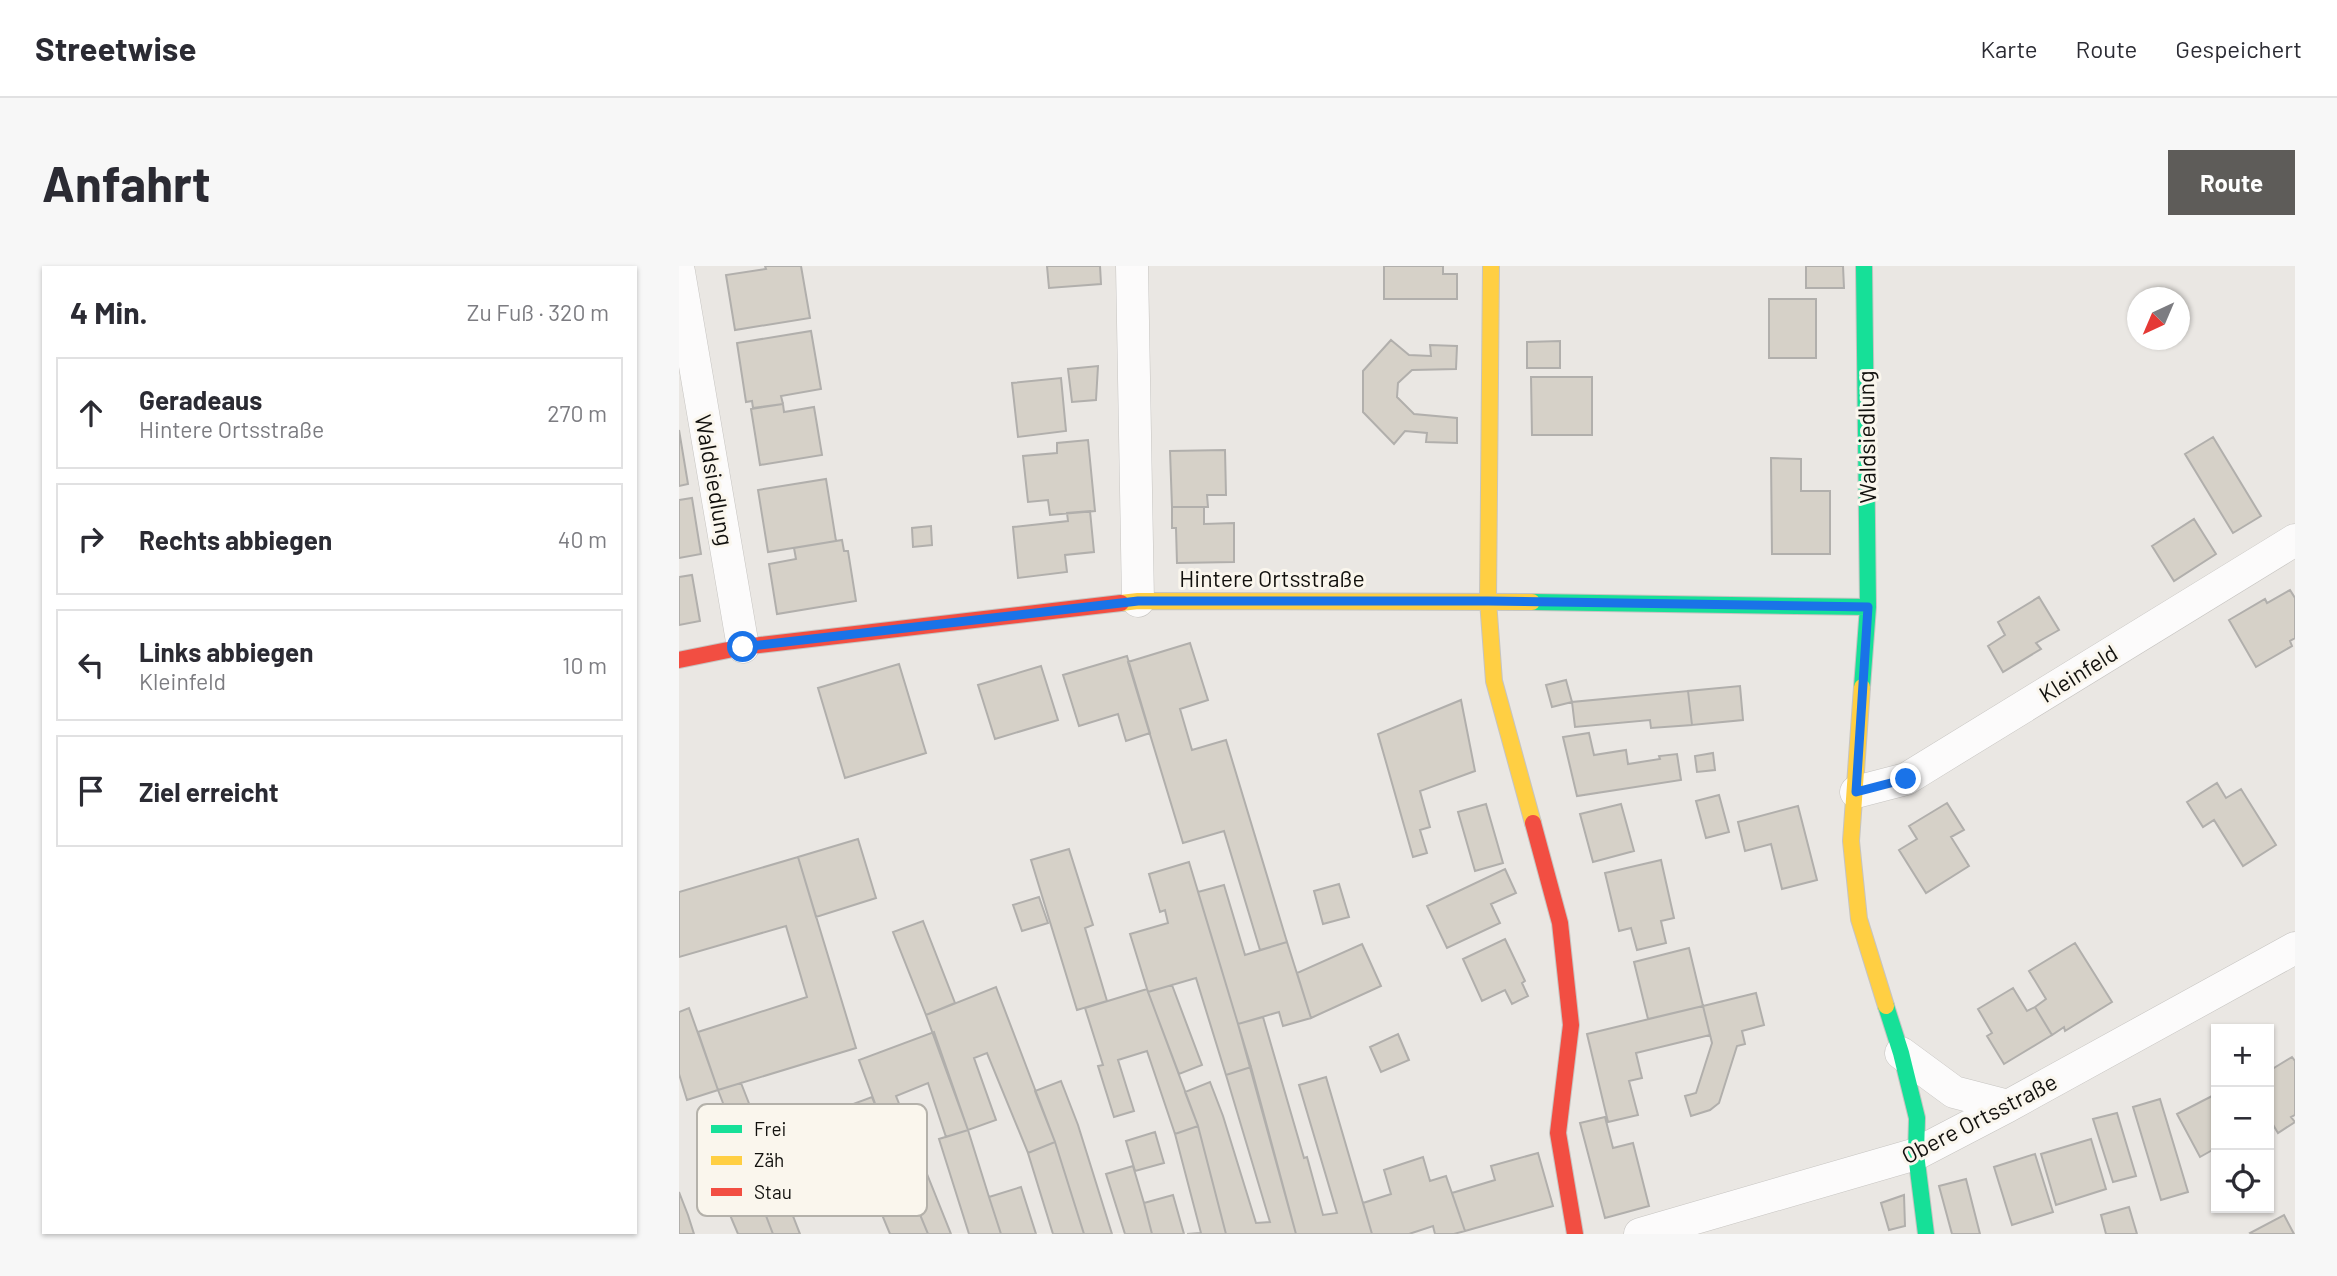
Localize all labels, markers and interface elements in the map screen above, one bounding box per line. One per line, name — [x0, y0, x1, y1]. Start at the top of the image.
text: Streetwise — [35, 28, 196, 68]
text: Karte — [1980, 34, 2038, 63]
text: Route — [2076, 34, 2137, 63]
text: Gespeichert — [2175, 34, 2302, 63]
button: Route — [2168, 150, 2295, 215]
text: Anfahrt — [42, 153, 211, 212]
north arrow — [2127, 287, 2190, 350]
text: 4 Min. — [70, 294, 148, 330]
text: Zu Fuß · 320 m — [467, 298, 609, 326]
street label: Waldsiedlung — [1851, 370, 1881, 504]
text: Geradeaus — [139, 384, 262, 415]
icon: ahead — [72, 394, 110, 432]
text: 270 m — [547, 399, 607, 427]
street label: Waldsiedlung — [690, 412, 740, 548]
text: Hintere Ortsstraße — [139, 415, 324, 443]
icon: right — [72, 520, 110, 558]
text: Rechts abbiegen — [139, 524, 332, 555]
text: 40 m — [558, 525, 607, 553]
street label: Hintere Ortsstraße — [1179, 564, 1365, 592]
route start — [727, 631, 758, 662]
text: Links abbiegen — [139, 636, 313, 667]
street label: Kleinfeld — [2034, 638, 2122, 708]
icon: left — [72, 646, 110, 684]
text: 10 m — [562, 651, 607, 679]
text: Kleinfeld — [139, 667, 226, 695]
route end — [1890, 763, 1921, 794]
icon: arrive — [72, 772, 110, 810]
text: Ziel erreicht — [139, 776, 279, 807]
map controls — [2211, 1024, 2274, 1213]
button: + — [2211, 1024, 2274, 1087]
street label: Obere Ortsstraße — [1897, 1067, 2061, 1169]
button: − — [2211, 1087, 2274, 1150]
legend — [697, 1104, 927, 1216]
text: Frei — [754, 1117, 786, 1140]
text: Zäh — [754, 1148, 784, 1171]
button: locate — [2211, 1150, 2274, 1213]
text: Stau — [754, 1180, 792, 1203]

